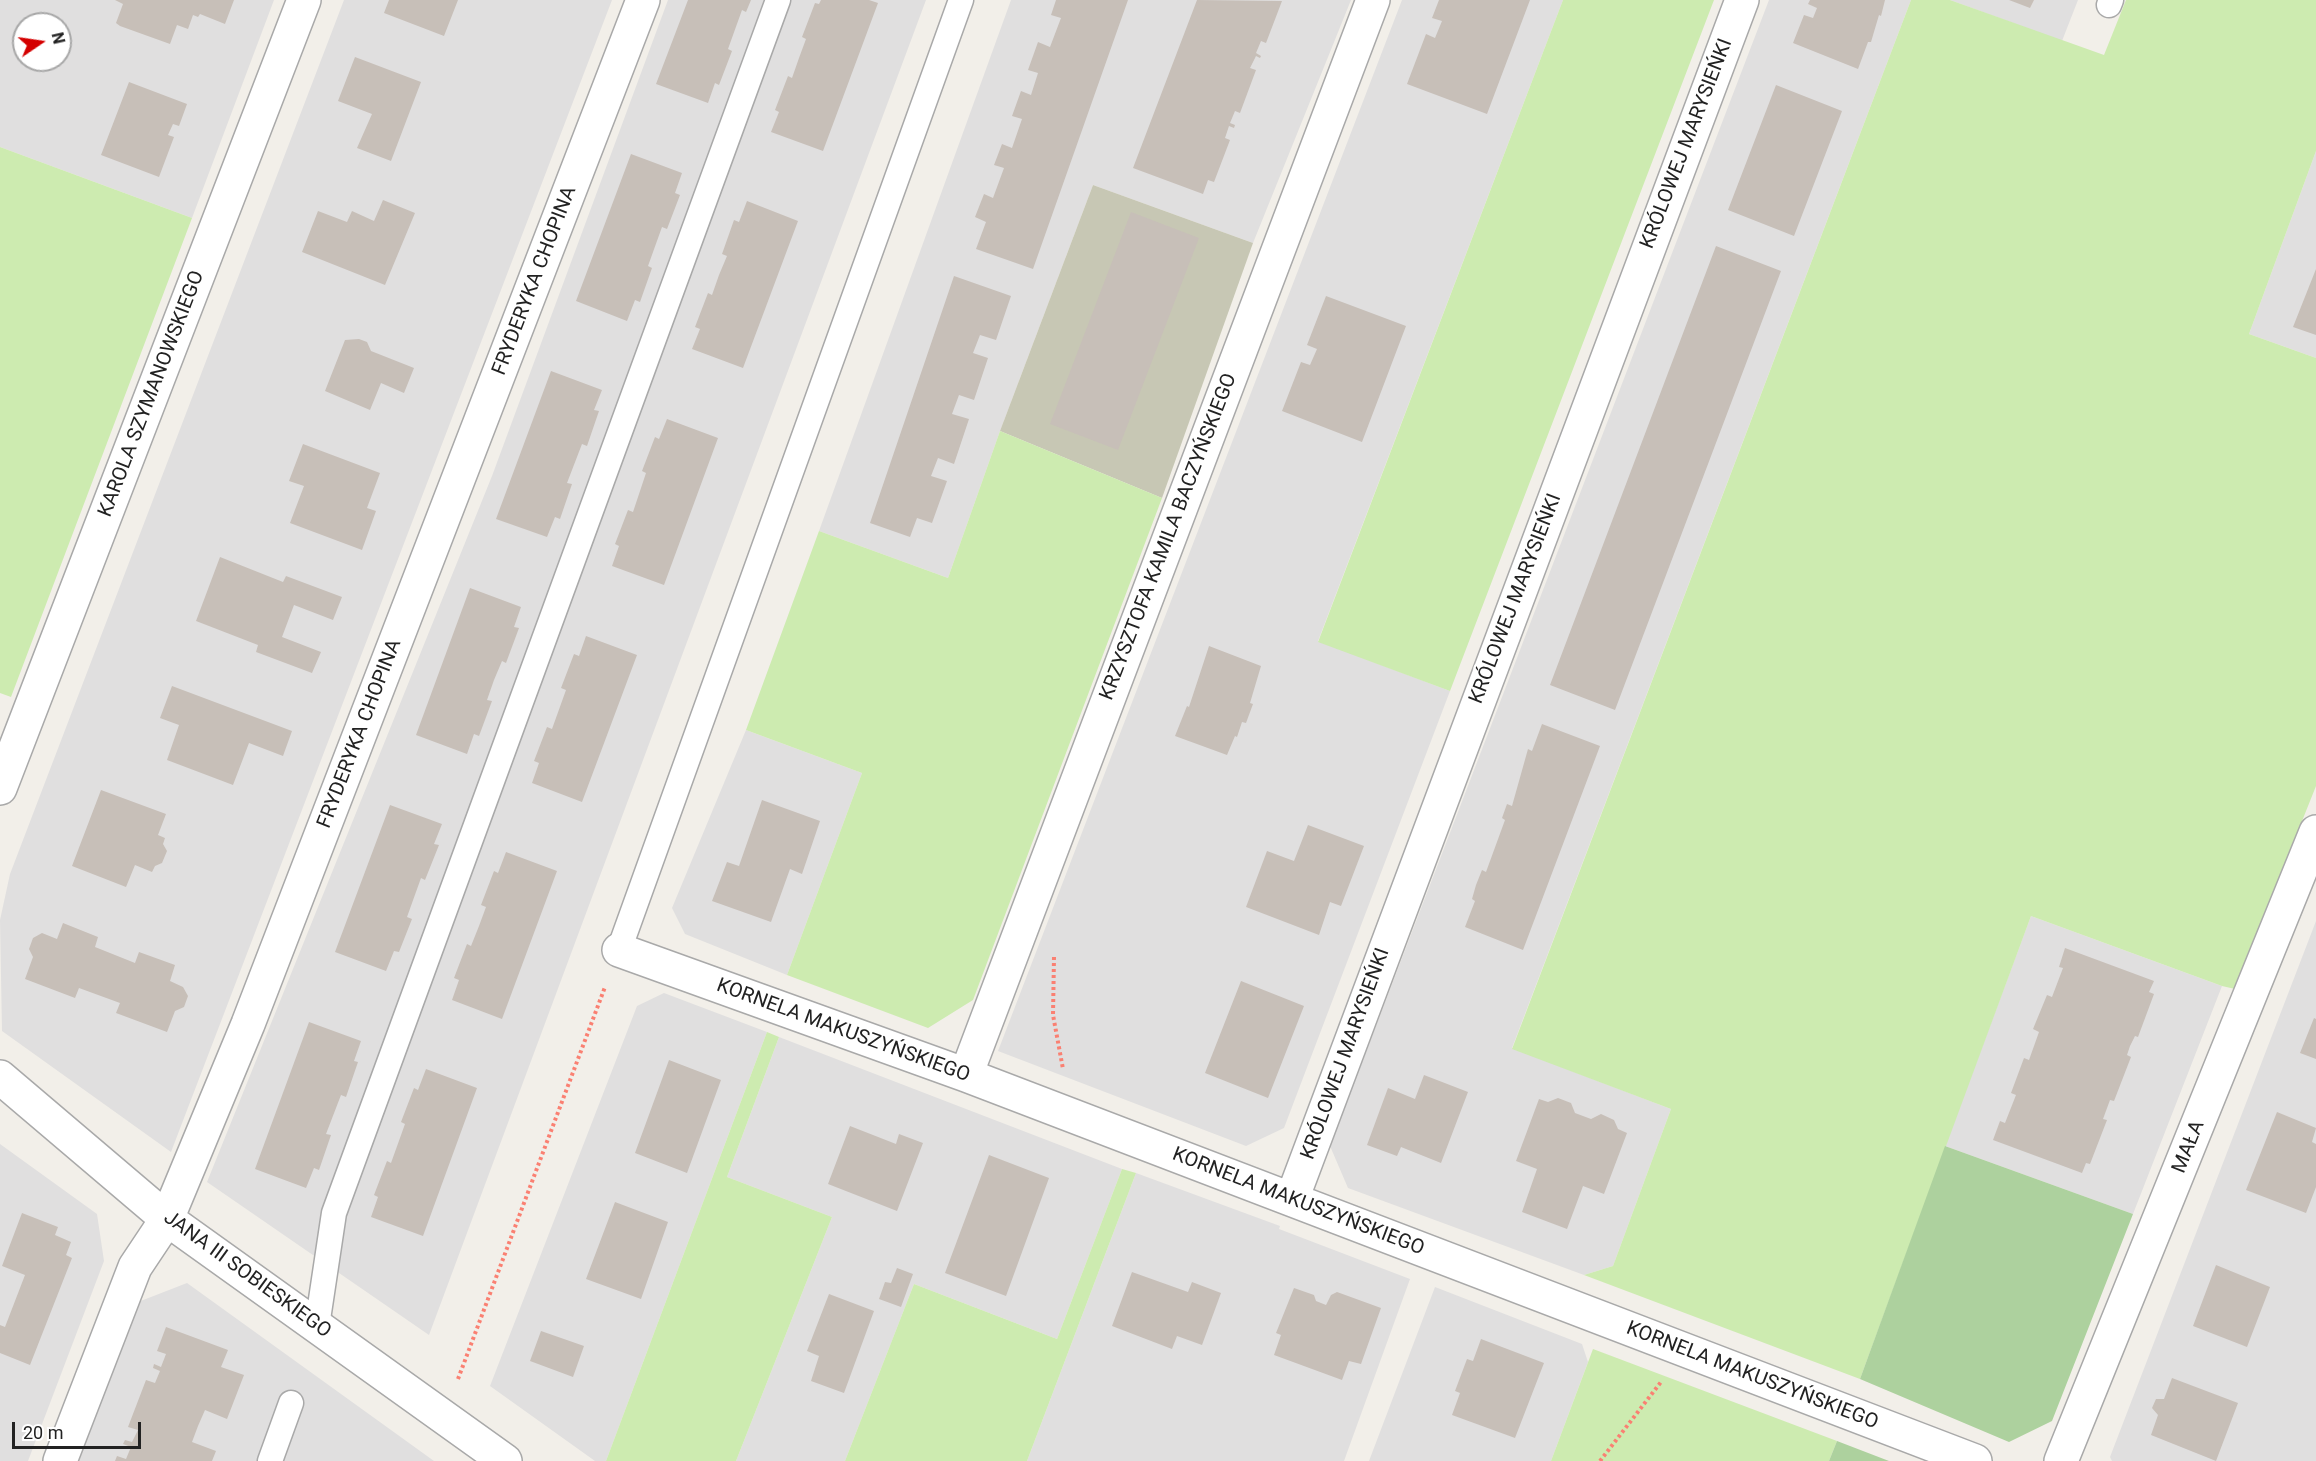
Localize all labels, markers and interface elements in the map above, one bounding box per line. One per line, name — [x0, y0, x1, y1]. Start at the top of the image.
north arrow — [12, 12, 72, 72]
text: N — [48, 31, 69, 46]
street label: KRÓLOWEJ MARYSIEŃKI — [1636, 36, 1738, 252]
street label: FRYDERYKA CHOPINA — [488, 183, 582, 379]
street label: KAROLA SZYMANOWSKIEGO — [94, 268, 210, 520]
street label: KRZYSZTOFA KAMILA BACZYŃSKIEGO — [1095, 370, 1243, 704]
street label: KRÓLOWEJ MARYSIEŃKI — [1465, 491, 1567, 707]
street label: FRYDERYKA CHOPINA — [313, 636, 407, 832]
street label: KRÓLOWEJ MARYSIEŃKI — [1297, 945, 1395, 1163]
street label: KORNELA MAKUSZYŃSKIEGO — [713, 974, 973, 1088]
street label: MAŁA — [2168, 1117, 2210, 1177]
street label: KORNELA MAKUSZYŃSKIEGO — [1169, 1143, 1427, 1261]
street label: JANA III SOBIESKIEGO — [159, 1206, 335, 1344]
street label: KORNELA MAKUSZYŃSKIEGO — [1623, 1317, 1881, 1435]
scale bar — [15, 1410, 144, 1448]
text: 20 m — [23, 1422, 63, 1443]

